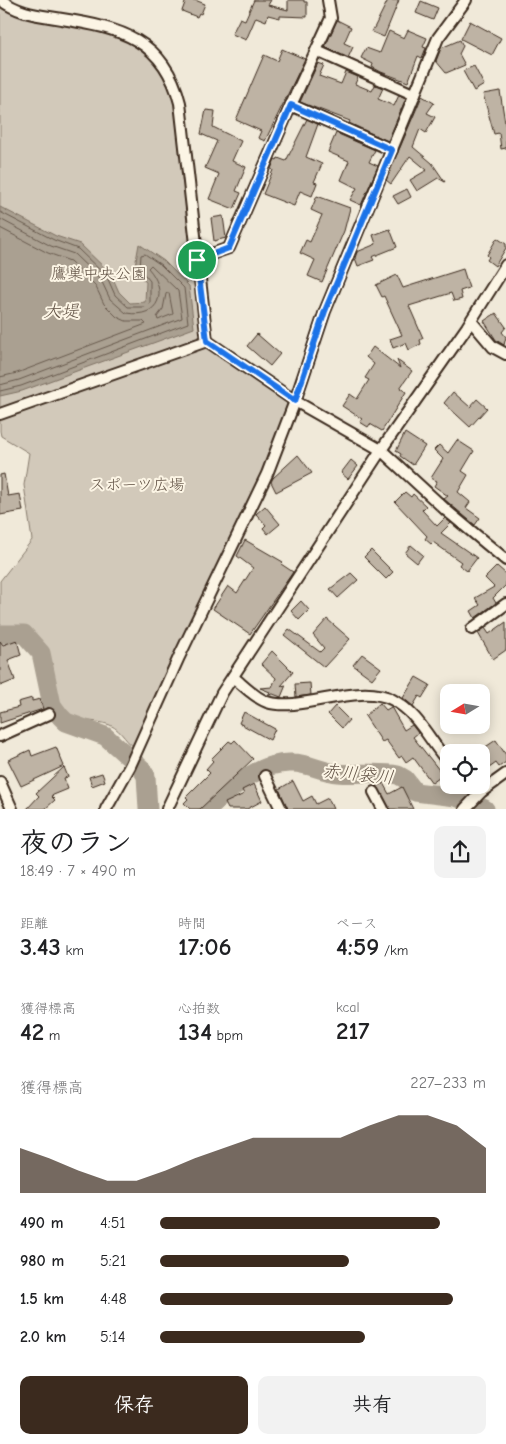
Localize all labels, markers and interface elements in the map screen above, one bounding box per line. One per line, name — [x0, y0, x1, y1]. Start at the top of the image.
pin — [176, 239, 218, 281]
icon: arrive — [183, 246, 211, 274]
park label: 鷹巣中央公園 — [51, 265, 147, 283]
water label: 大堤 — [43, 301, 80, 322]
park label: スポーツ広場 — [89, 476, 185, 494]
north arrow — [440, 684, 490, 734]
map controls — [440, 684, 490, 794]
button: locate — [440, 744, 490, 794]
water label: 赤川袋川 — [321, 760, 395, 789]
button: share — [434, 826, 486, 878]
text: 夜のラン — [20, 827, 132, 859]
text: 18:49 · 7 × 490 m — [20, 862, 136, 880]
text: 距離 — [20, 915, 48, 932]
text: 時間 — [178, 915, 206, 932]
text: ペース — [336, 915, 377, 932]
text: 3.43 — [20, 932, 61, 961]
text: 17:06 — [178, 932, 232, 961]
text: 4:59 — [336, 932, 379, 961]
text: km — [61, 942, 84, 959]
text: /km — [379, 942, 408, 959]
text: kcal — [336, 999, 360, 1016]
text: 獲得標高 — [20, 1000, 76, 1017]
text: 心拍数 — [178, 1000, 220, 1017]
text: 217 — [336, 1016, 370, 1045]
text: 42 — [20, 1017, 44, 1046]
text: 134 — [178, 1017, 212, 1046]
text: m — [44, 1027, 60, 1044]
text: bpm — [212, 1027, 243, 1044]
text: 227–233 m — [410, 1074, 486, 1092]
text: 獲得標高 — [20, 1079, 84, 1097]
text: 490 m — [20, 1214, 63, 1232]
text: 4:51 — [100, 1214, 126, 1232]
text: 980 m — [20, 1252, 64, 1270]
text: 5:21 — [100, 1252, 126, 1270]
text: 1.5 km — [20, 1290, 64, 1308]
text: 4:48 — [100, 1290, 127, 1308]
text: 2.0 km — [20, 1328, 66, 1346]
text: 5:14 — [100, 1328, 126, 1346]
button: 保存 — [20, 1376, 248, 1434]
button: 共有 — [258, 1376, 486, 1434]

